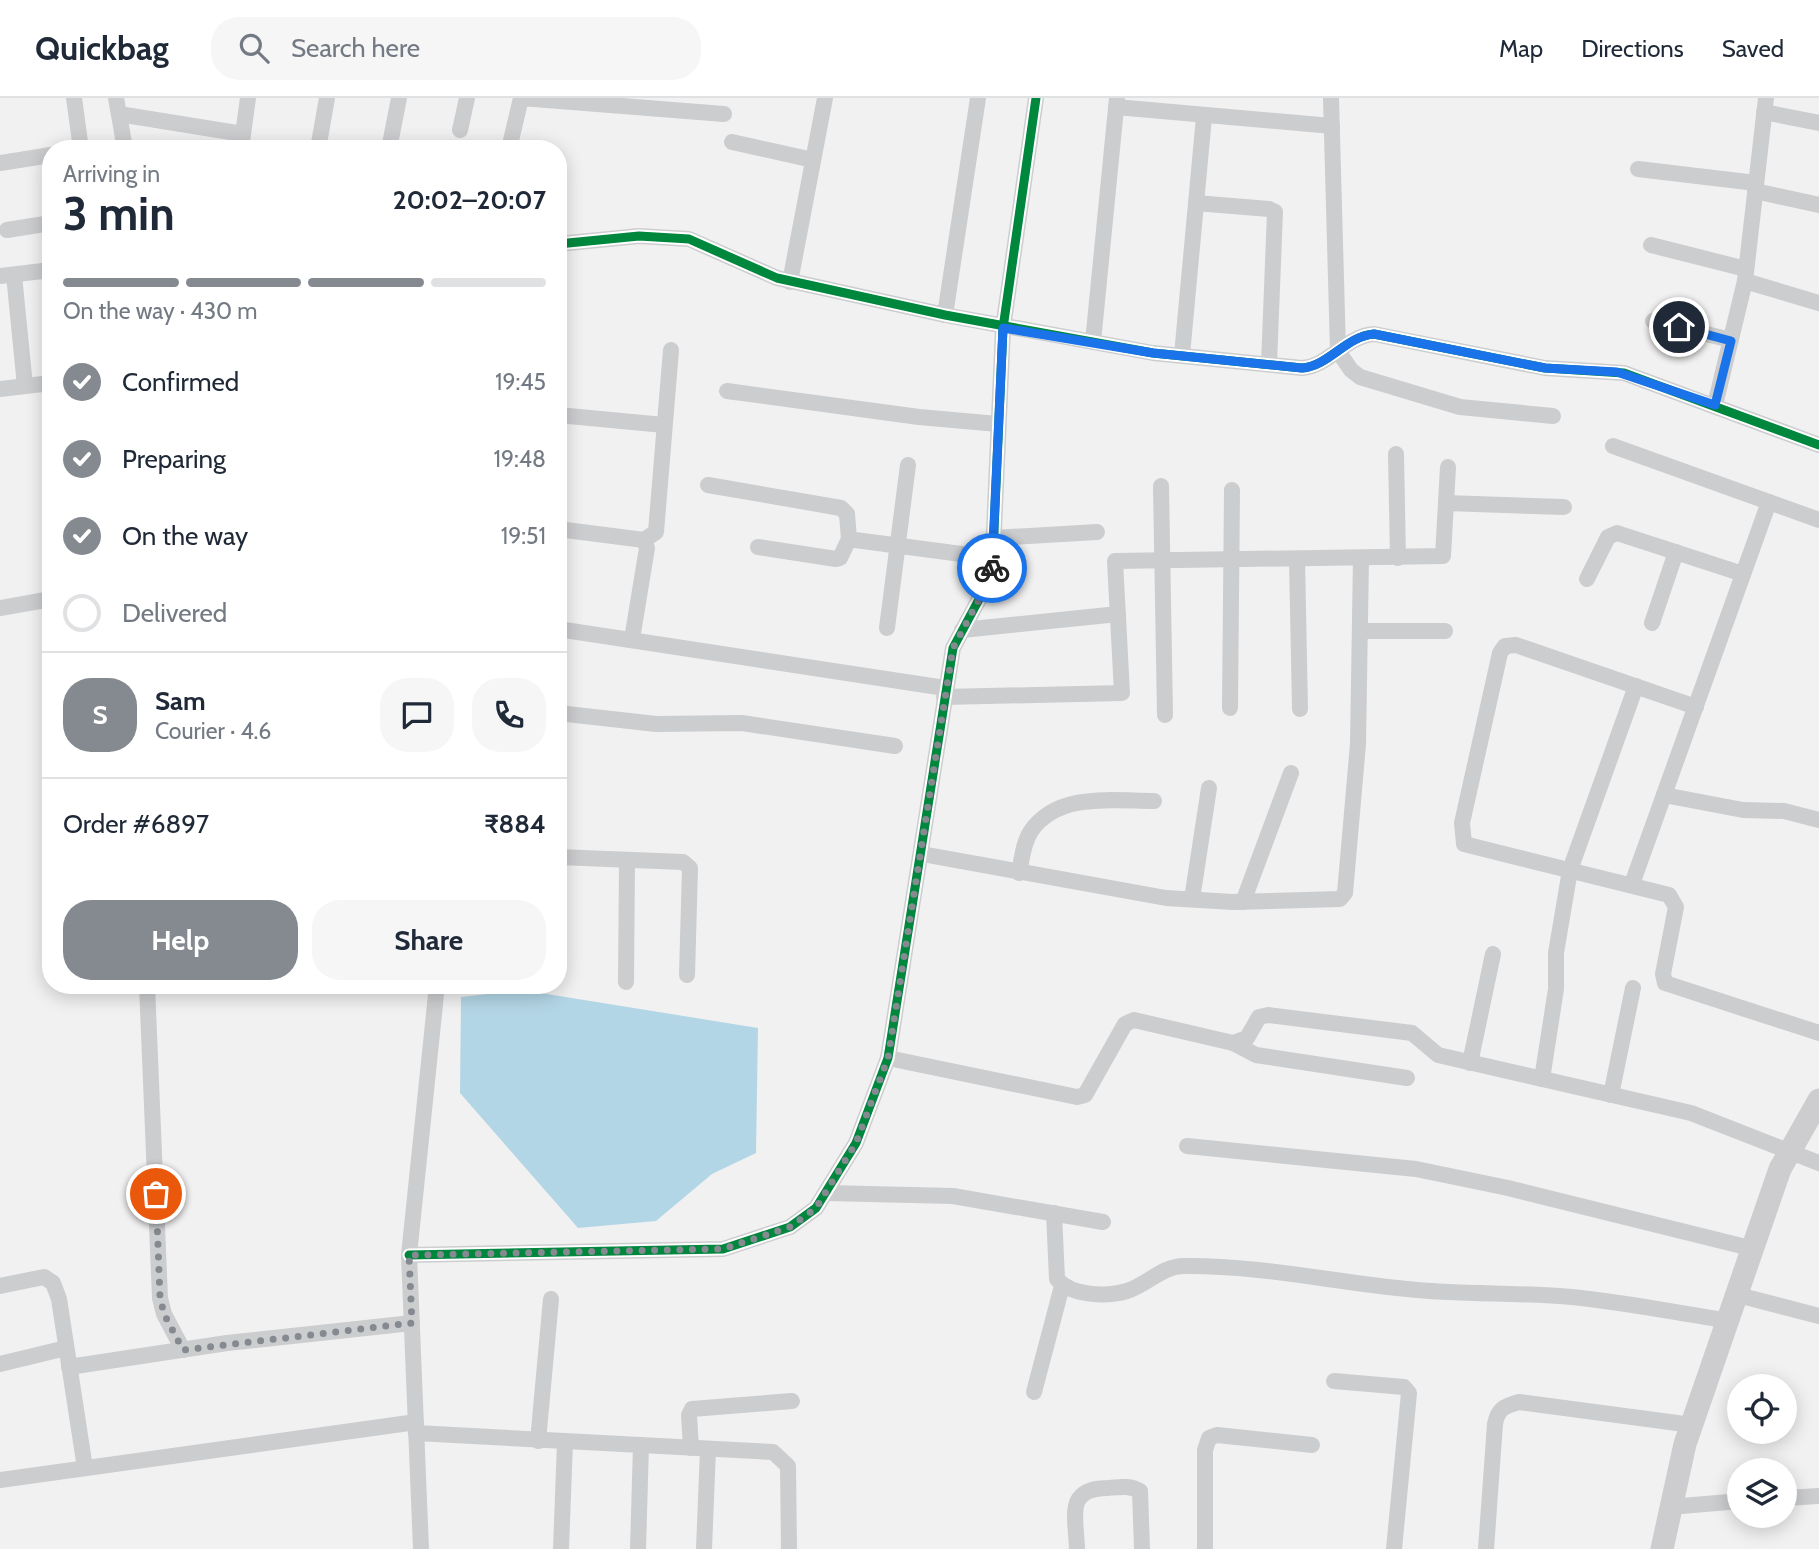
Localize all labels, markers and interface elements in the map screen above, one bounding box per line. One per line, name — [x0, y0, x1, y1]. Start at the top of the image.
search box — [211, 17, 701, 80]
text: Quickbag — [35, 28, 169, 68]
icon: search — [235, 29, 273, 67]
text: Search here — [291, 32, 420, 64]
text: Map — [1499, 34, 1543, 63]
text: Directions — [1581, 34, 1684, 63]
text: Saved — [1722, 34, 1784, 63]
text: Arriving in — [63, 160, 160, 188]
text: 20:02–20:07 — [393, 184, 546, 216]
text: 3 min — [63, 186, 175, 242]
text: On the way · 430 m — [63, 297, 258, 325]
pin — [1649, 297, 1709, 357]
icon: home — [1660, 308, 1698, 346]
icon: check — [63, 363, 101, 401]
text: Confirmed — [122, 366, 239, 398]
text: 19:45 — [495, 368, 546, 396]
icon: check — [63, 440, 101, 478]
text: Preparing — [122, 443, 226, 475]
text: 19:48 — [493, 445, 546, 473]
icon: check — [63, 517, 101, 555]
text: On the way — [122, 520, 248, 552]
text: 19:51 — [501, 522, 546, 550]
courier — [957, 533, 1027, 603]
icon: bike — [973, 549, 1011, 587]
text: Delivered — [122, 597, 227, 629]
button: chat — [380, 678, 454, 752]
button: phone — [472, 678, 546, 752]
text: Sam — [155, 685, 206, 717]
text: S — [92, 699, 108, 731]
text: Courier · 4.6 — [155, 717, 271, 745]
text: Order #6897 — [63, 808, 209, 840]
text: ₹884 — [484, 808, 546, 840]
button: Help — [63, 900, 298, 980]
button: Share — [312, 900, 546, 980]
pin — [126, 1164, 186, 1224]
icon: bag — [137, 1175, 175, 1213]
map controls — [1727, 1374, 1797, 1528]
button: locate — [1727, 1374, 1797, 1444]
button: layers — [1727, 1458, 1797, 1528]

